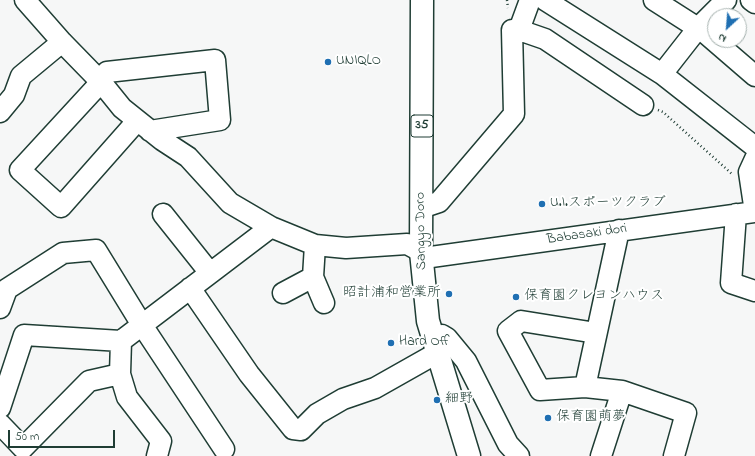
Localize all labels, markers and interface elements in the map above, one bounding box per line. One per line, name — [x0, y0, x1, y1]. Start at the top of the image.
north arrow — [707, 8, 747, 48]
text: N — [715, 29, 729, 47]
place label: UNIQLO — [336, 54, 381, 70]
marker: UNIQLO — [323, 57, 333, 67]
road number: 35 — [411, 115, 433, 137]
street label: Sangyo Doro — [413, 192, 431, 270]
place label: U.I.スポーツクラブ — [550, 196, 666, 212]
marker: U.I.スポーツクラブ — [537, 199, 547, 209]
street label: Babasaki dori — [546, 221, 628, 249]
place label: 昭計浦和営業所 — [343, 286, 441, 302]
marker: 昭計浦和営業所 — [444, 289, 454, 299]
place label: 保育園クレヨンハウス — [524, 289, 664, 305]
marker: 保育園クレヨンハウス — [511, 292, 521, 302]
place label: Hard Off — [399, 335, 450, 351]
marker: Hard Off — [386, 338, 396, 348]
place label: 細野 — [445, 392, 473, 408]
marker: 細野 — [432, 395, 442, 405]
place label: 保育園萌夢 — [556, 410, 626, 426]
marker: 保育園萌夢 — [543, 413, 553, 423]
scale bar — [10, 422, 117, 448]
text: 50 m — [15, 428, 39, 446]

